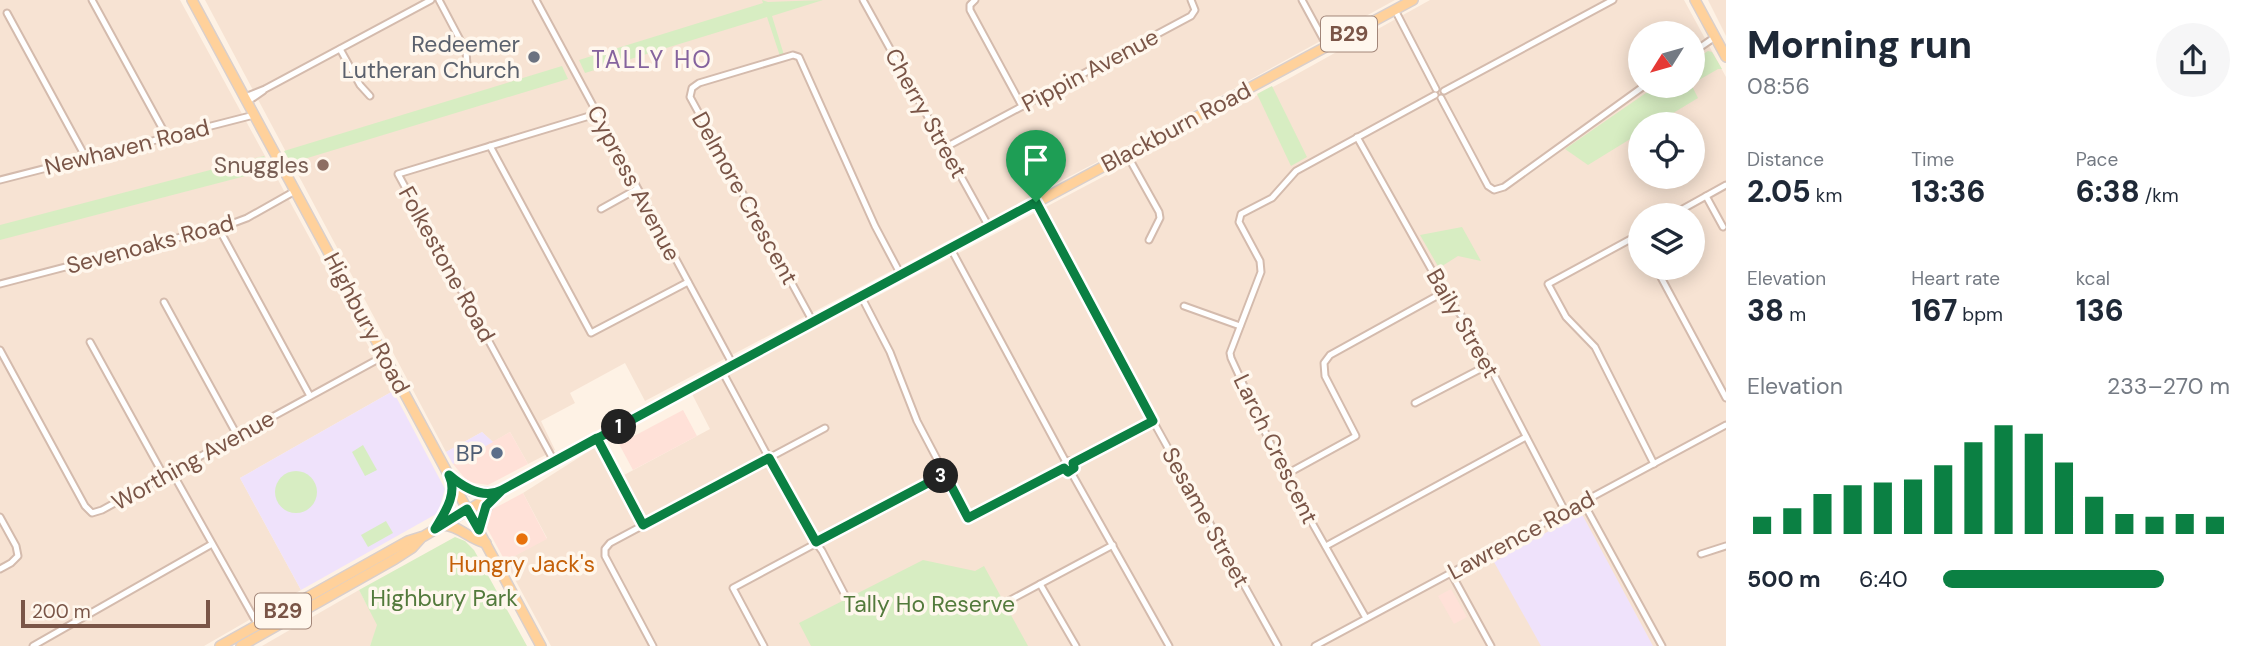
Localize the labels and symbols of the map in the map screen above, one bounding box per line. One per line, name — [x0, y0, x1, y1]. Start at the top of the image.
road number: B29 — [1321, 16, 1377, 52]
street label: Pippin Avenue — [1016, 21, 1164, 119]
north arrow — [1628, 21, 1704, 98]
place label: Redeemer Lutheran Church — [342, 29, 520, 85]
street label: Cherry Street — [878, 43, 974, 183]
district label: TALLY HO — [591, 44, 713, 75]
marker: Redeemer Lutheran Church — [526, 49, 542, 65]
street label: Blackburn Road — [1096, 75, 1256, 179]
street label: Cypress Avenue — [580, 100, 688, 266]
street label: Delmore Crescent — [685, 106, 805, 290]
street label: Newhaven Road — [41, 112, 213, 182]
pin — [1006, 130, 1066, 202]
place label: Snuggles — [214, 150, 309, 180]
marker: Snuggles — [315, 157, 331, 173]
street label: Folkestone Road — [392, 181, 502, 347]
street label: Sevenoaks Road — [63, 207, 237, 281]
street label: Highbury Road — [317, 247, 417, 399]
street label: Baily Street — [1420, 263, 1506, 383]
street label: Larch Crescent — [1227, 369, 1325, 529]
street label: Worthing Avenue — [106, 403, 280, 517]
pin: 1 — [602, 410, 636, 444]
place label: BP — [456, 438, 483, 468]
street label: Sesame Street — [1155, 442, 1257, 592]
marker: BP — [489, 445, 505, 461]
pin: 3 — [923, 458, 958, 494]
street label: Lawrence Road — [1442, 484, 1600, 586]
marker: Hungry Jack's — [514, 531, 530, 547]
place label: Hungry Jack's — [449, 549, 595, 579]
park label: Highbury Park — [370, 583, 518, 613]
park label: Tally Ho Reserve — [843, 589, 1015, 619]
road number: B29 — [255, 594, 311, 628]
scale bar — [21, 597, 210, 629]

